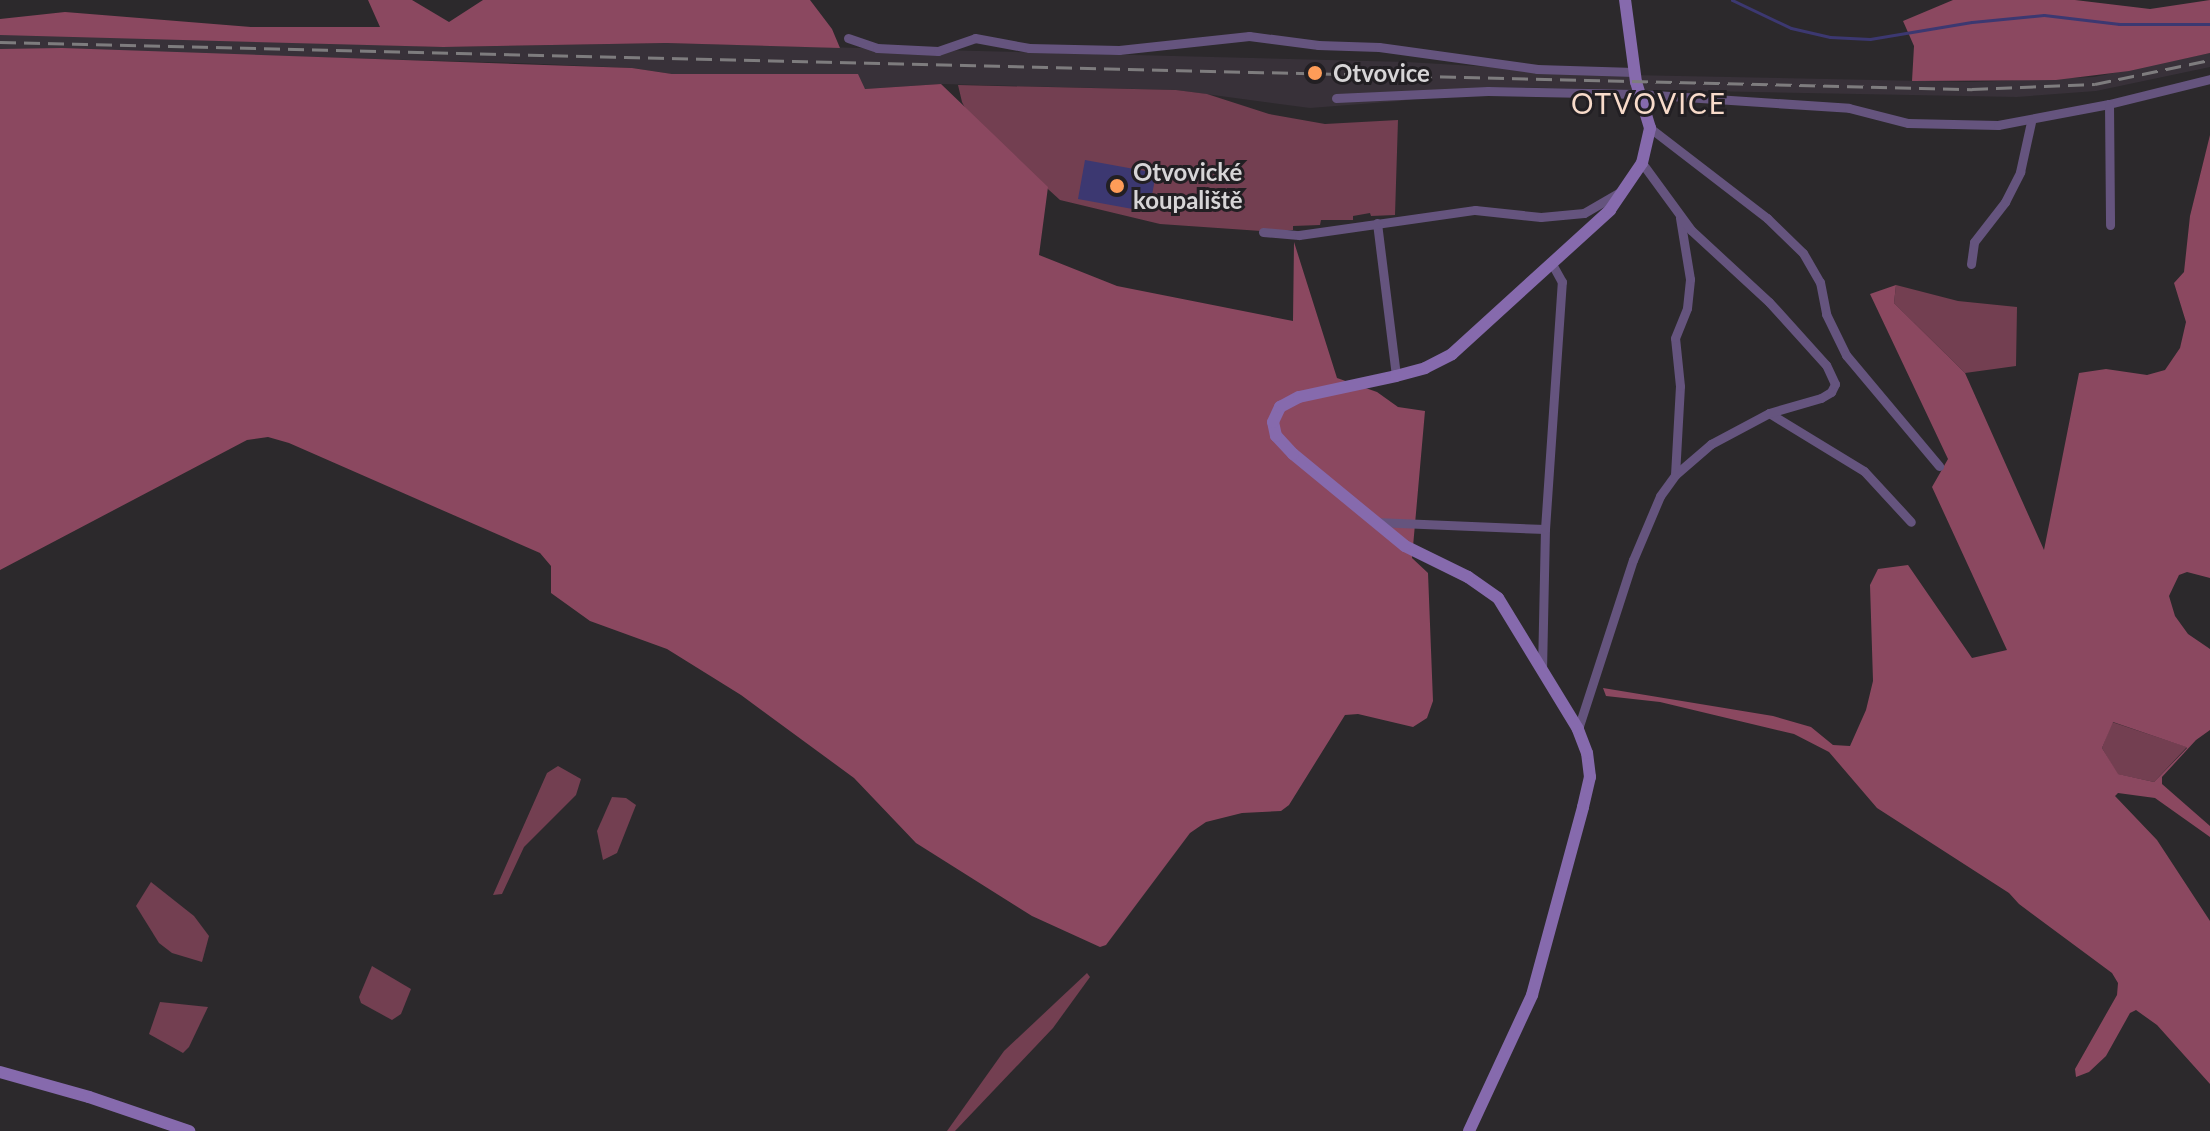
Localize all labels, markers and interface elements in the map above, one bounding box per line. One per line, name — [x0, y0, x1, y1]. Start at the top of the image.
place label: Otvovice — [1333, 59, 1430, 87]
marker: Otvovice — [1304, 62, 1326, 84]
district label: OTVOVICE — [1571, 86, 1727, 120]
place label: Otvovické koupaliště — [1133, 158, 1243, 214]
marker: Otvovické koupaliště — [1108, 177, 1126, 195]

